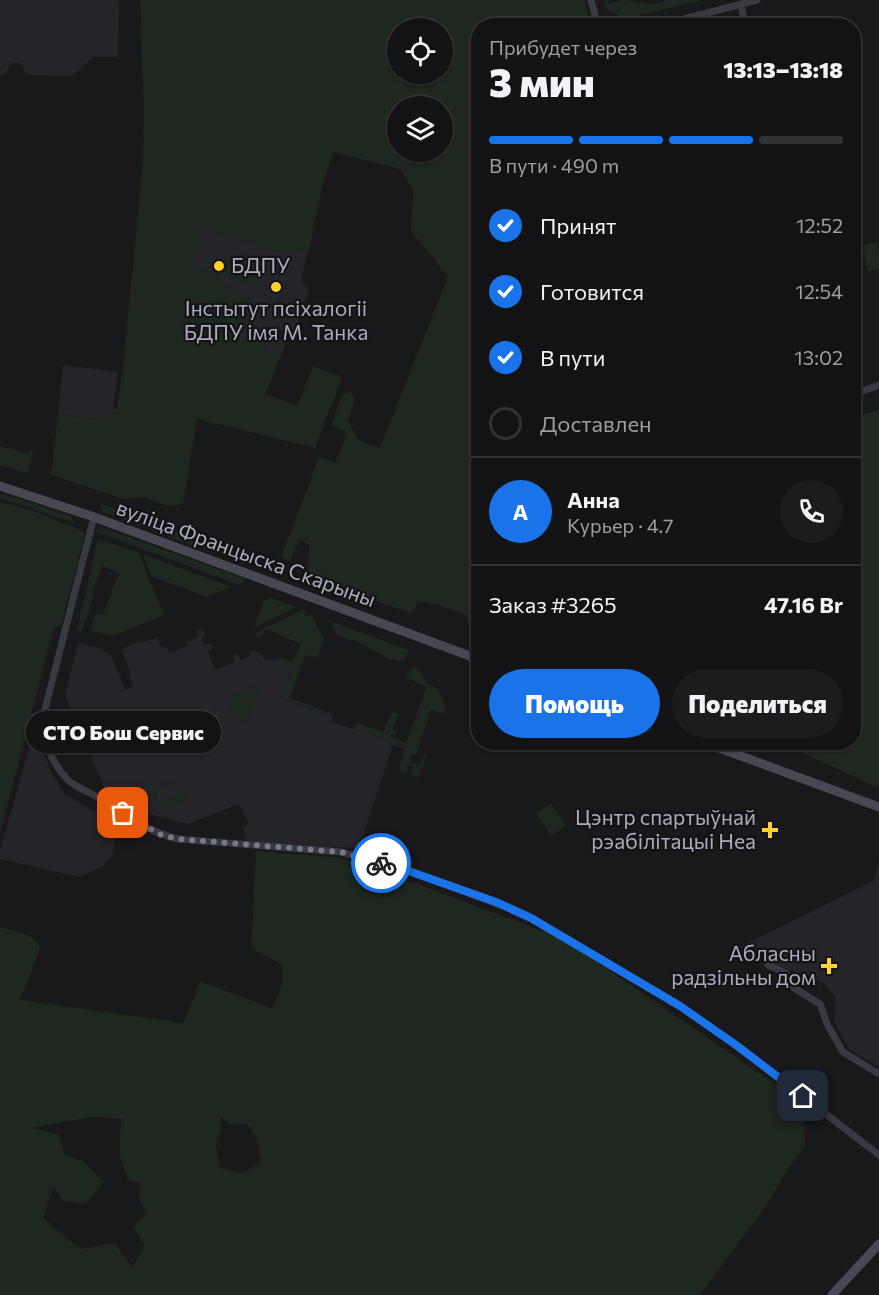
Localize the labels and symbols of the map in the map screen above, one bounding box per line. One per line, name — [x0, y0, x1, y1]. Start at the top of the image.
place label: БДПУ — [231, 252, 290, 277]
marker: БДПУ — [212, 259, 226, 273]
marker: Інстытут псіхалогіі БДПУ імя М. Танка — [269, 280, 283, 294]
place label: Інстытут псіхалогіі БДПУ імя М. Танка — [184, 295, 368, 344]
street label: вуліца Францыска Скарыны — [113, 494, 380, 611]
callout: СТО Бош Сервис — [26, 711, 220, 753]
pin — [97, 787, 148, 838]
place label: Цэнтр спартыўнай рэабілітацыі Неа — [575, 804, 756, 853]
marker: Цэнтр спартыўнай рэабілітацыі Неа — [761, 821, 779, 839]
courier — [351, 833, 411, 893]
place label: Абласны радзільны дом — [671, 940, 816, 989]
marker: Абласны радзільны дом — [820, 957, 838, 975]
pin — [777, 1070, 828, 1121]

